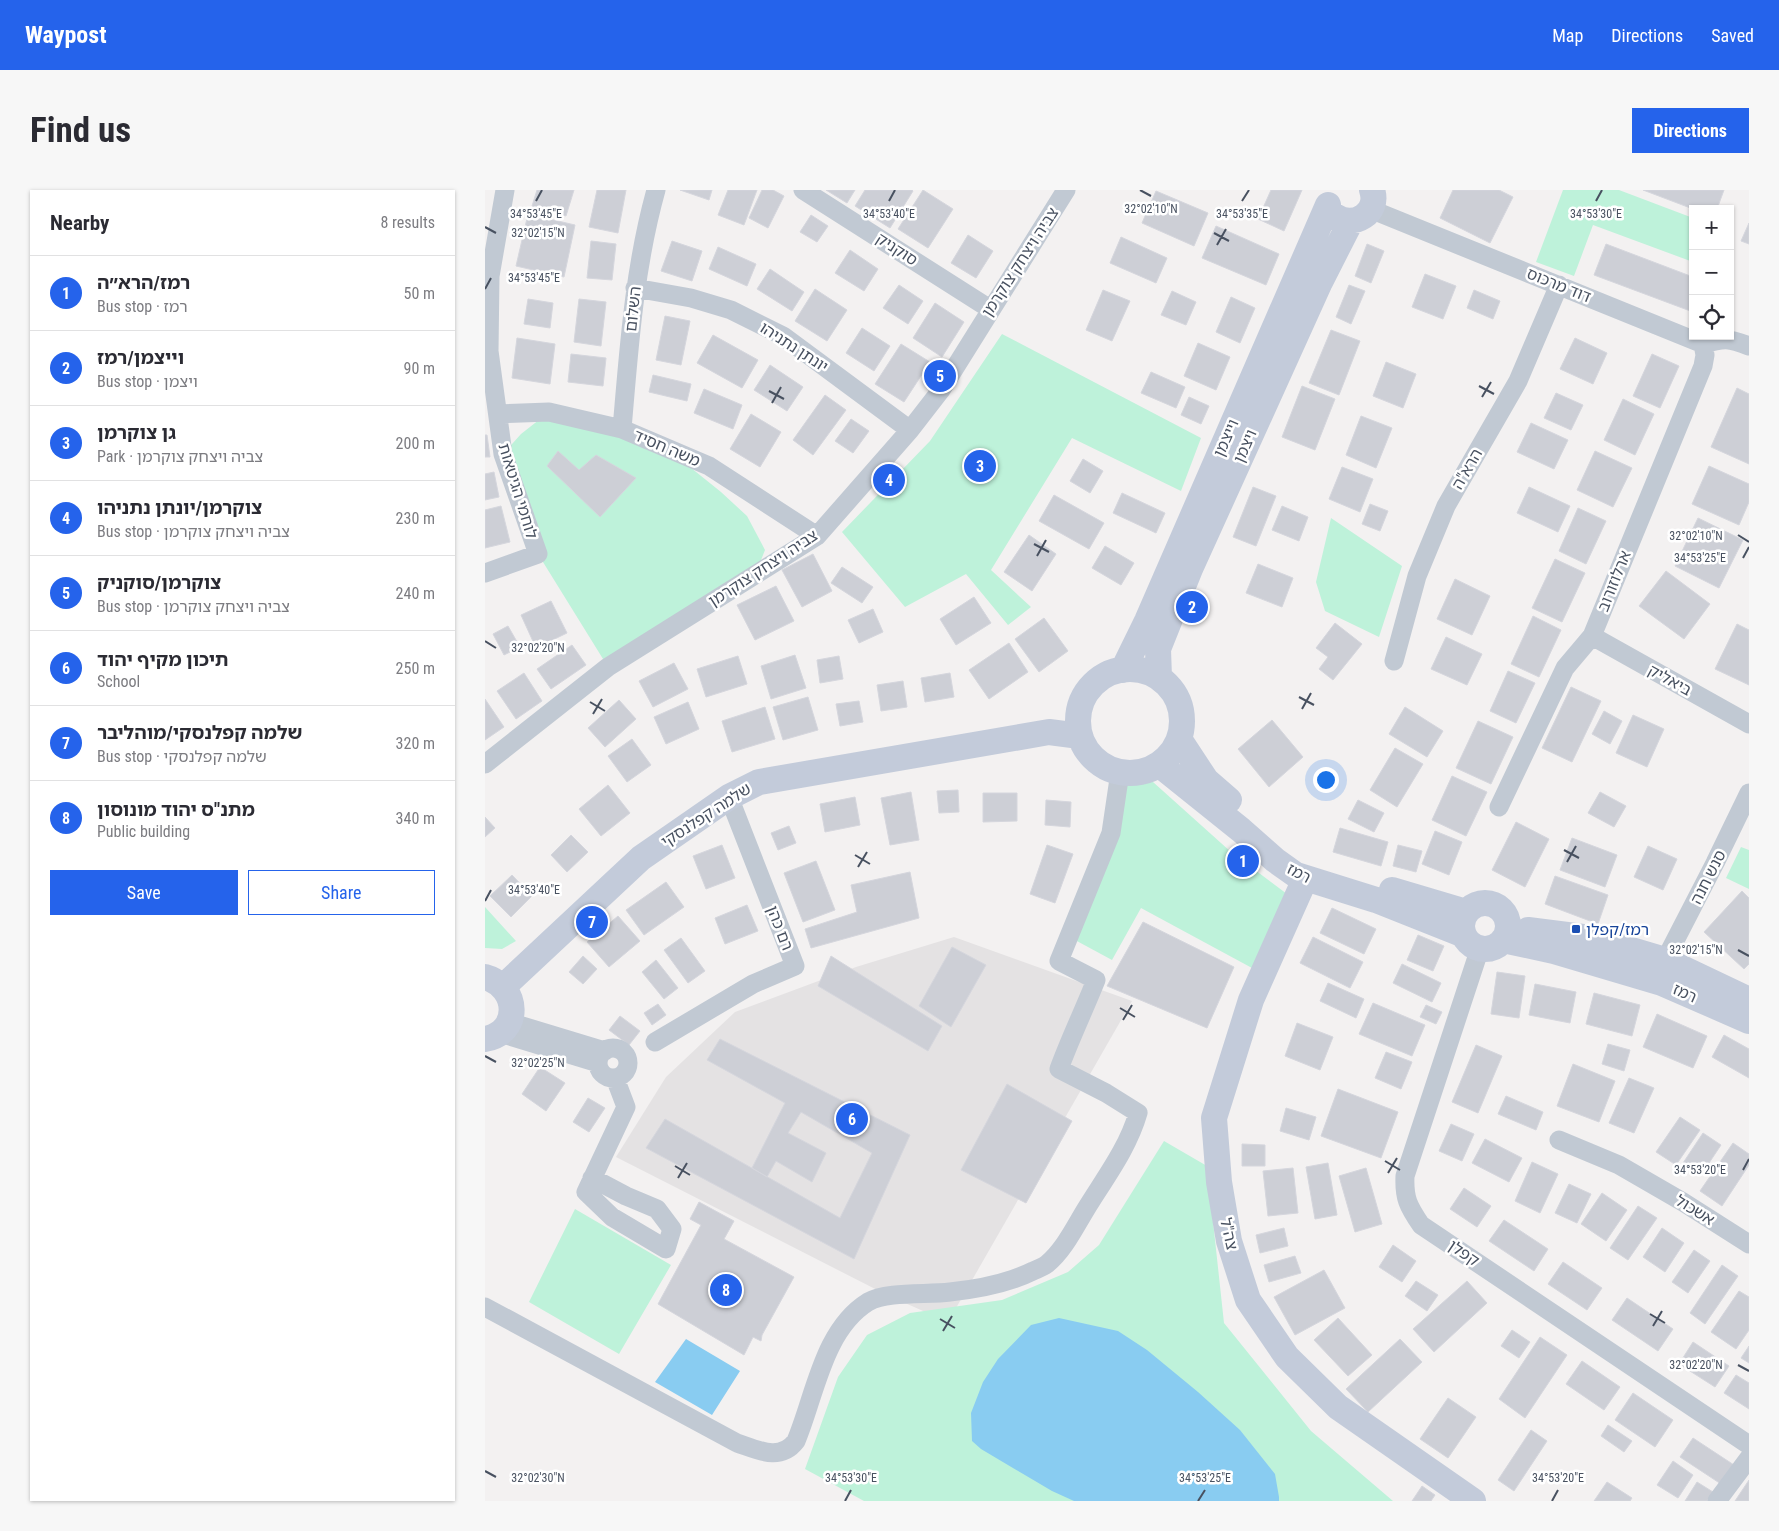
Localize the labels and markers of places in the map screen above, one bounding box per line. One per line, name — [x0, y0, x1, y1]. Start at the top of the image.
pin: 5 — [924, 357, 956, 395]
pin: 3 — [964, 447, 996, 485]
pin: 4 — [873, 461, 905, 499]
pin: 2 — [1176, 588, 1208, 626]
pin: 1 — [1227, 842, 1259, 880]
pin: 7 — [576, 903, 608, 941]
place label: רמז/קפלן — [1586, 920, 1649, 939]
marker: רמז/קפלן — [1570, 923, 1582, 935]
pin: 6 — [836, 1100, 868, 1138]
pin: 8 — [710, 1271, 742, 1309]

